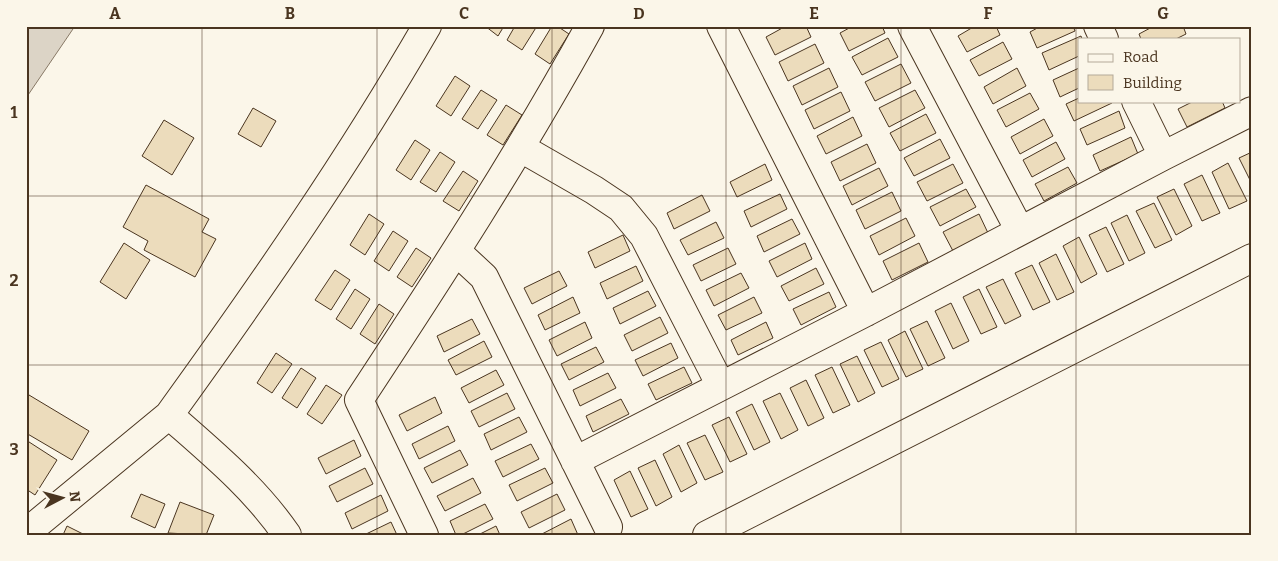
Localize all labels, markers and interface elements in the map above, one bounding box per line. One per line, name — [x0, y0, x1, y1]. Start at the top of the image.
text: A — [109, 4, 121, 23]
text: B — [285, 4, 295, 23]
text: C — [459, 4, 469, 23]
text: D — [633, 4, 645, 23]
text: E — [809, 4, 819, 23]
text: F — [984, 4, 993, 23]
text: G — [1157, 4, 1169, 23]
legend — [1078, 38, 1240, 102]
text: Road — [1123, 48, 1158, 66]
text: Building — [1123, 74, 1182, 92]
text: 1 — [11, 103, 18, 122]
text: 2 — [9, 271, 19, 290]
text: 3 — [9, 440, 19, 459]
north arrow — [38, 474, 88, 524]
text: N — [65, 490, 83, 503]

